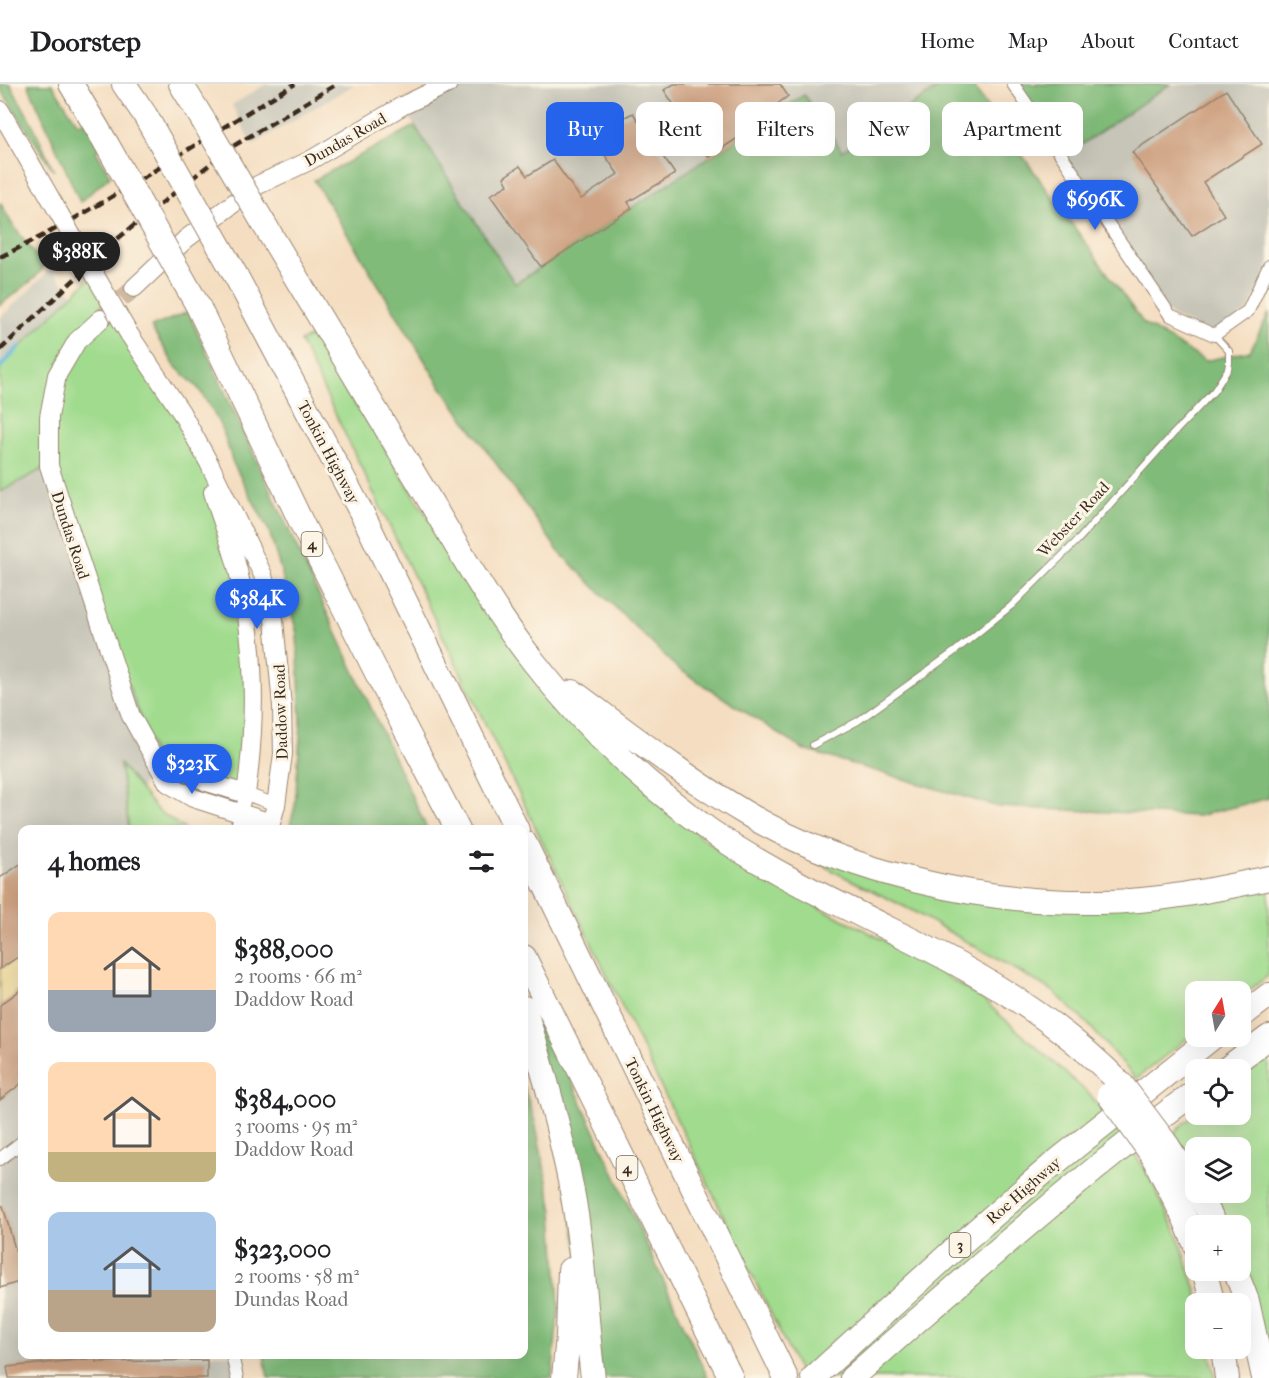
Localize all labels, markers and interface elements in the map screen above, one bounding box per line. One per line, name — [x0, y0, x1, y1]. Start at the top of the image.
text: Doorstep — [30, 25, 141, 58]
text: Home — [920, 29, 975, 53]
text: Map — [1008, 29, 1048, 53]
text: About — [1081, 29, 1135, 53]
text: Contact — [1168, 29, 1239, 53]
chip: Buy — [546, 102, 624, 156]
chip: Rent — [636, 102, 723, 156]
chip: Filters — [735, 102, 835, 156]
chip: New — [847, 102, 930, 156]
chip: Apartment — [942, 102, 1083, 156]
street label: Dundas Road — [301, 108, 390, 171]
pin: $696K — [1053, 180, 1137, 231]
text: $696K — [1066, 188, 1124, 211]
pin: $388K — [37, 232, 121, 283]
text: $388K — [52, 240, 106, 263]
street label: Tonkin Highway — [293, 397, 364, 508]
street label: Webster Road — [1033, 477, 1113, 562]
street label: Dundas Road — [47, 489, 94, 582]
road number: 4 — [302, 532, 322, 556]
pin: $384K — [215, 579, 299, 630]
text: $384K — [229, 587, 285, 610]
street label: Daddow Road — [269, 664, 292, 760]
pin: $323K — [150, 744, 234, 795]
text: $323K — [166, 752, 218, 775]
icon: filters — [465, 845, 498, 878]
text: 4 homes — [48, 846, 140, 877]
text: $388,000 — [234, 934, 334, 965]
icon: home — [96, 936, 168, 1008]
text: 2 rooms · 66 m² — [234, 965, 362, 988]
north arrow — [1185, 981, 1251, 1047]
map controls — [1185, 981, 1251, 1359]
text: Daddow Road — [234, 988, 354, 1011]
street label: Tonkin Highway — [621, 1055, 688, 1166]
button: locate — [1185, 1059, 1251, 1125]
text: $384,000 — [234, 1084, 336, 1115]
icon: home — [96, 1086, 168, 1158]
text: 3 rooms · 95 m² — [234, 1115, 357, 1138]
button: layers — [1185, 1137, 1251, 1203]
text: Daddow Road — [234, 1138, 354, 1161]
street label: Roe Highway — [982, 1152, 1065, 1228]
road number: 4 — [616, 1156, 638, 1180]
button: + — [1185, 1215, 1251, 1281]
road number: 3 — [950, 1233, 970, 1257]
text: $323,000 — [234, 1234, 331, 1265]
icon: home — [96, 1236, 168, 1308]
text: 2 rooms · 58 m² — [234, 1265, 359, 1288]
text: Dundas Road — [234, 1288, 348, 1311]
button: − — [1185, 1293, 1251, 1359]

